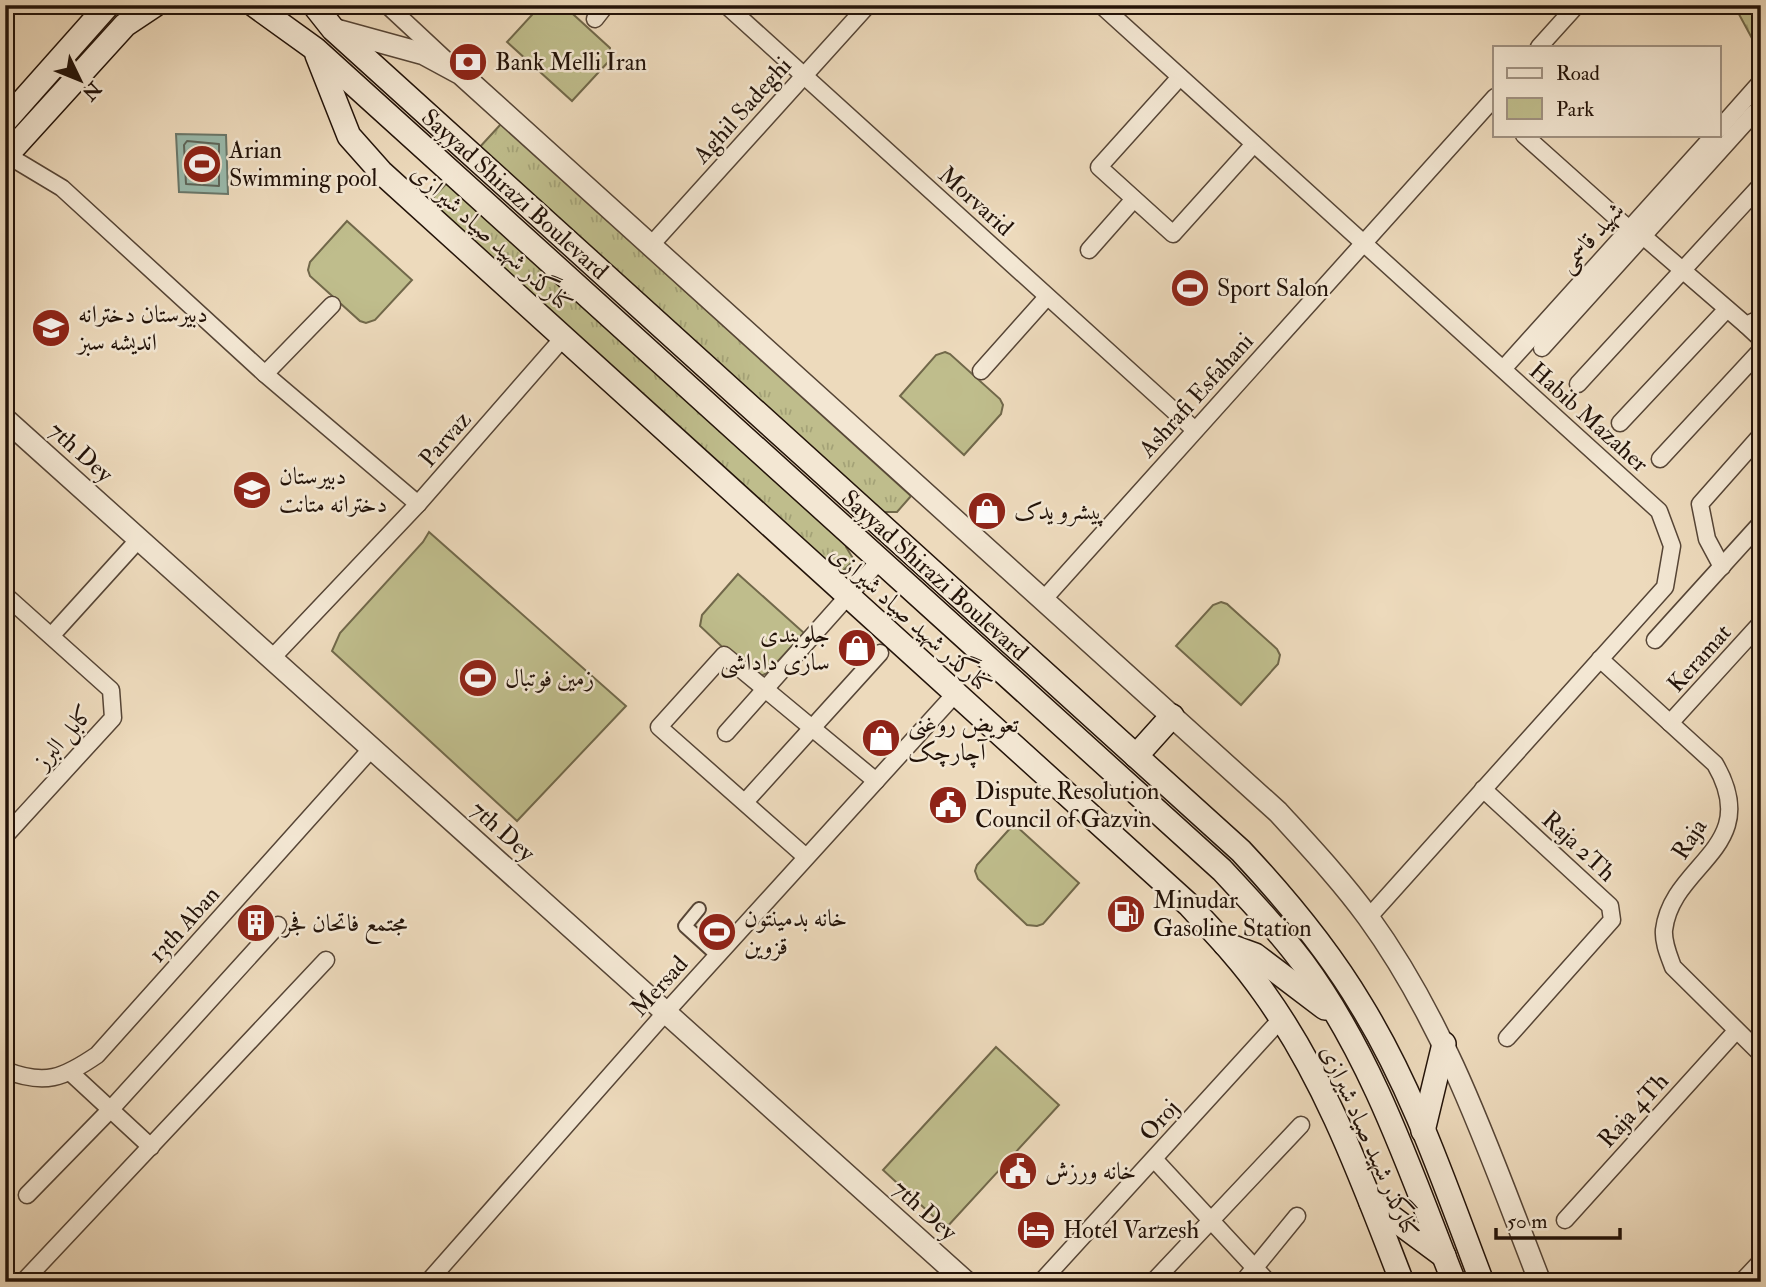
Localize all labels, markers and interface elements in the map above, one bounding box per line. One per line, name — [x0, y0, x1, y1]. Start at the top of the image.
bank icon: Bank Melli Iran — [447, 41, 489, 83]
north arrow — [46, 46, 116, 116]
legend — [1493, 46, 1720, 136]
place label: Bank Melli Iran — [495, 47, 647, 78]
street label: Aghil Sadeghi — [686, 51, 798, 171]
text: Road — [1556, 60, 1601, 87]
text: N — [76, 76, 107, 106]
text: Park — [1556, 96, 1594, 123]
street label: Sayyad Shirazi Boulevard — [415, 102, 615, 287]
place label: Arian Swimming pool — [228, 135, 377, 194]
sports icon: Arian Swimming pool — [181, 143, 223, 185]
street label: کنارگذر شهید صیاد شیرازی — [404, 156, 580, 319]
street label: Morvarid — [932, 160, 1020, 243]
street label: شهید قاسمی — [1551, 195, 1632, 280]
sports icon: Sport Salon — [1169, 267, 1211, 309]
place label: Sport Salon — [1217, 273, 1329, 304]
place label: دبیرستان دخترانه اندیشه سبز — [75, 299, 208, 358]
school or university icon: دبیرستان دخترانه اندیشه سبز — [30, 307, 72, 349]
street label: Ashrafi Esfahani — [1132, 326, 1261, 465]
street label: Habib Mazaher — [1522, 356, 1655, 479]
street label: Parvaz — [413, 405, 478, 474]
street label: 7th Dey — [42, 415, 120, 490]
place label: دبیرستان دخترانه متانت — [279, 461, 387, 520]
school or university icon: دبیرستان دخترانه متانت — [231, 469, 273, 511]
street label: Sayyad Shirazi Boulevard — [835, 483, 1035, 668]
shop icon: پیشرو یدک — [966, 490, 1008, 532]
place label: پیشرو یدک — [1014, 496, 1104, 527]
street label: کنارگذر شهید صیاد شیرازی — [823, 537, 999, 700]
street label: Keramat — [1661, 617, 1738, 699]
place label: جلوبندی سازی داداشی — [720, 619, 830, 679]
shop icon: جلوبندی سازی داداشی — [836, 627, 878, 669]
sports icon: زمین فوتبال — [457, 657, 499, 699]
place label: زمین فوتبال — [505, 663, 594, 694]
street label: کابل البرز — [25, 699, 101, 778]
place label: تعویض روغنی آچارچک — [908, 709, 1019, 769]
shop icon: تعویض روغنی آچارچک — [860, 717, 902, 759]
place label: Dispute Resolution Council of Gazvin — [975, 776, 1160, 835]
public building icon: Dispute Resolution Council of Gazvin — [927, 784, 969, 826]
street label: 7th Dey — [464, 794, 542, 869]
street label: Raja 2Th — [1535, 804, 1622, 889]
street label: Raja — [1665, 812, 1715, 866]
street label: 13th Aban — [142, 880, 227, 969]
place label: Minudar Gasoline Station — [1153, 885, 1312, 944]
fuel station icon: Minudar Gasoline Station — [1105, 893, 1147, 935]
building icon: مجتمع فاتحان فجر — [235, 902, 277, 944]
place label: خانه بدمینتون قزوین — [744, 903, 847, 962]
place label: مجتمع فاتحان فجر — [280, 908, 408, 945]
sports icon: خانه بدمینتون قزوین — [696, 911, 738, 953]
street label: Mersad — [624, 949, 695, 1023]
street label: کنارگذر شهید صیاد شیرازی — [1313, 1039, 1428, 1242]
street label: Raja 4Th — [1591, 1066, 1676, 1154]
street label: Oroj — [1133, 1093, 1186, 1148]
public building icon: خانه ورزش — [997, 1150, 1039, 1192]
place label: خانه ورزش — [1045, 1156, 1136, 1187]
street label: 7th Dey — [886, 1173, 964, 1248]
scale bar — [1496, 1196, 1621, 1240]
text: 50 m — [1507, 1208, 1548, 1235]
hotel icon: Hotel Varzesh — [1015, 1209, 1057, 1251]
place label: Hotel Varzesh — [1063, 1215, 1199, 1246]

